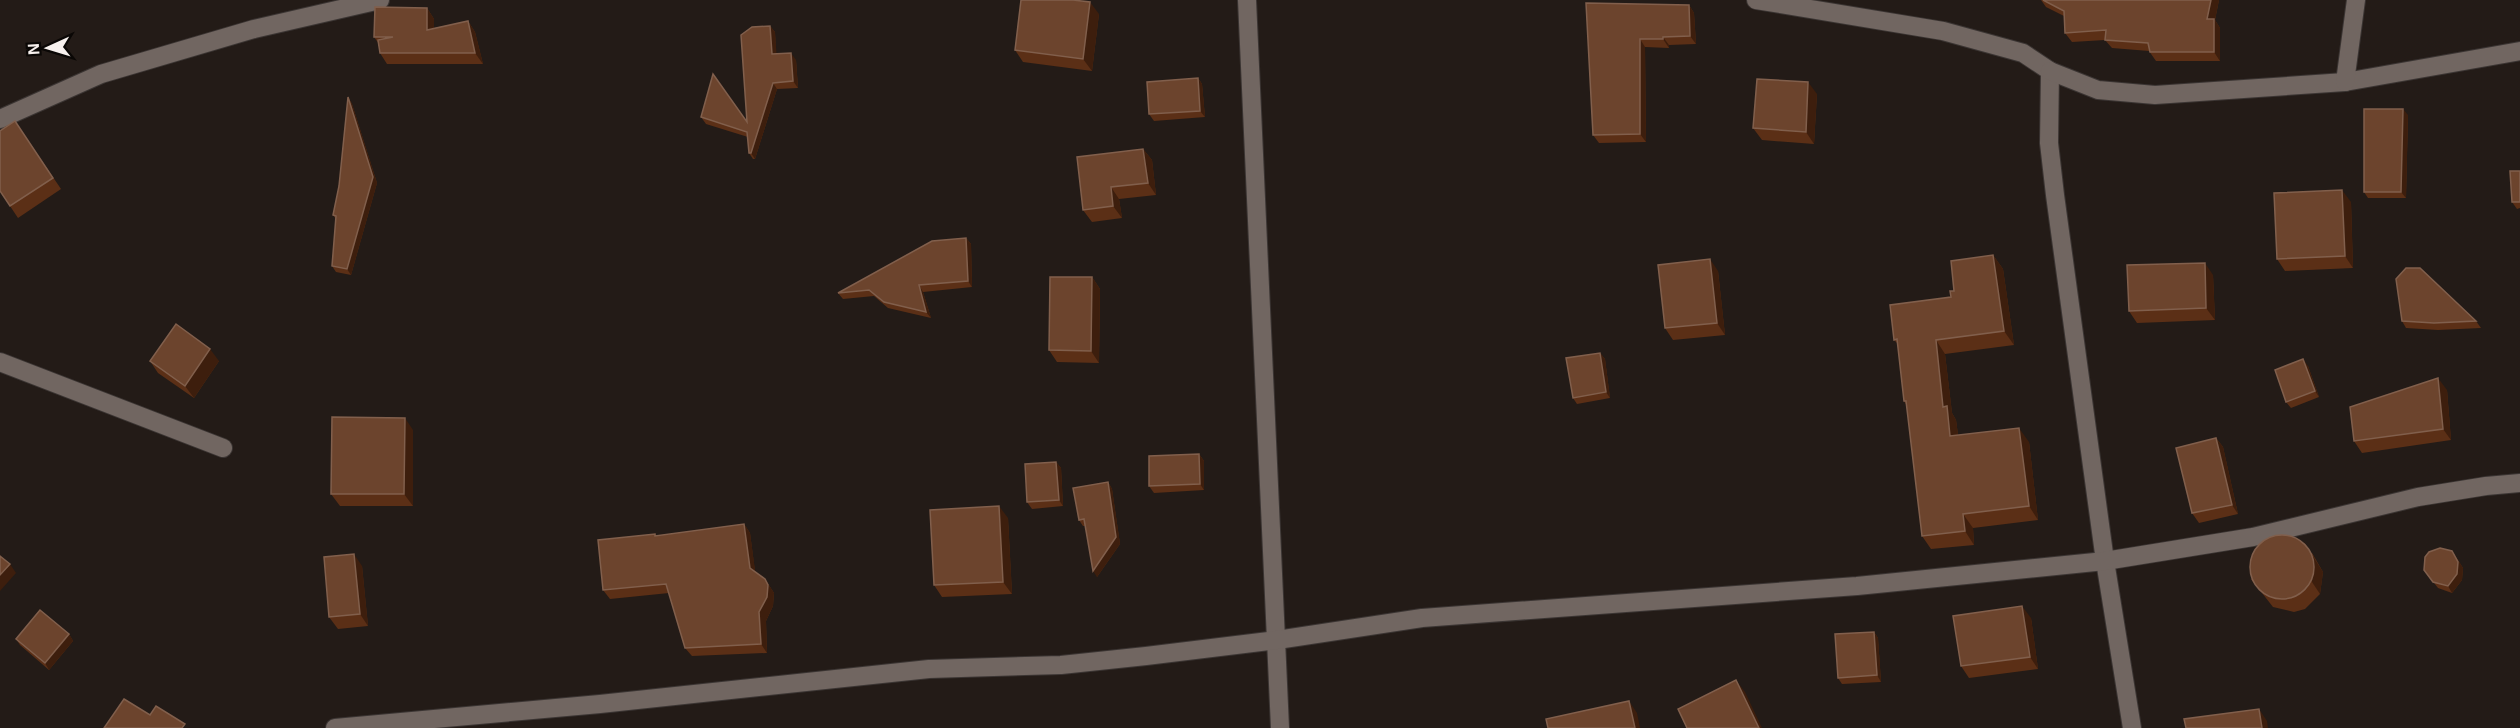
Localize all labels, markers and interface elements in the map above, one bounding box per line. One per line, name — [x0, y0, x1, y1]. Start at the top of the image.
north arrow — [18, 18, 78, 78]
text: N — [25, 43, 42, 55]

